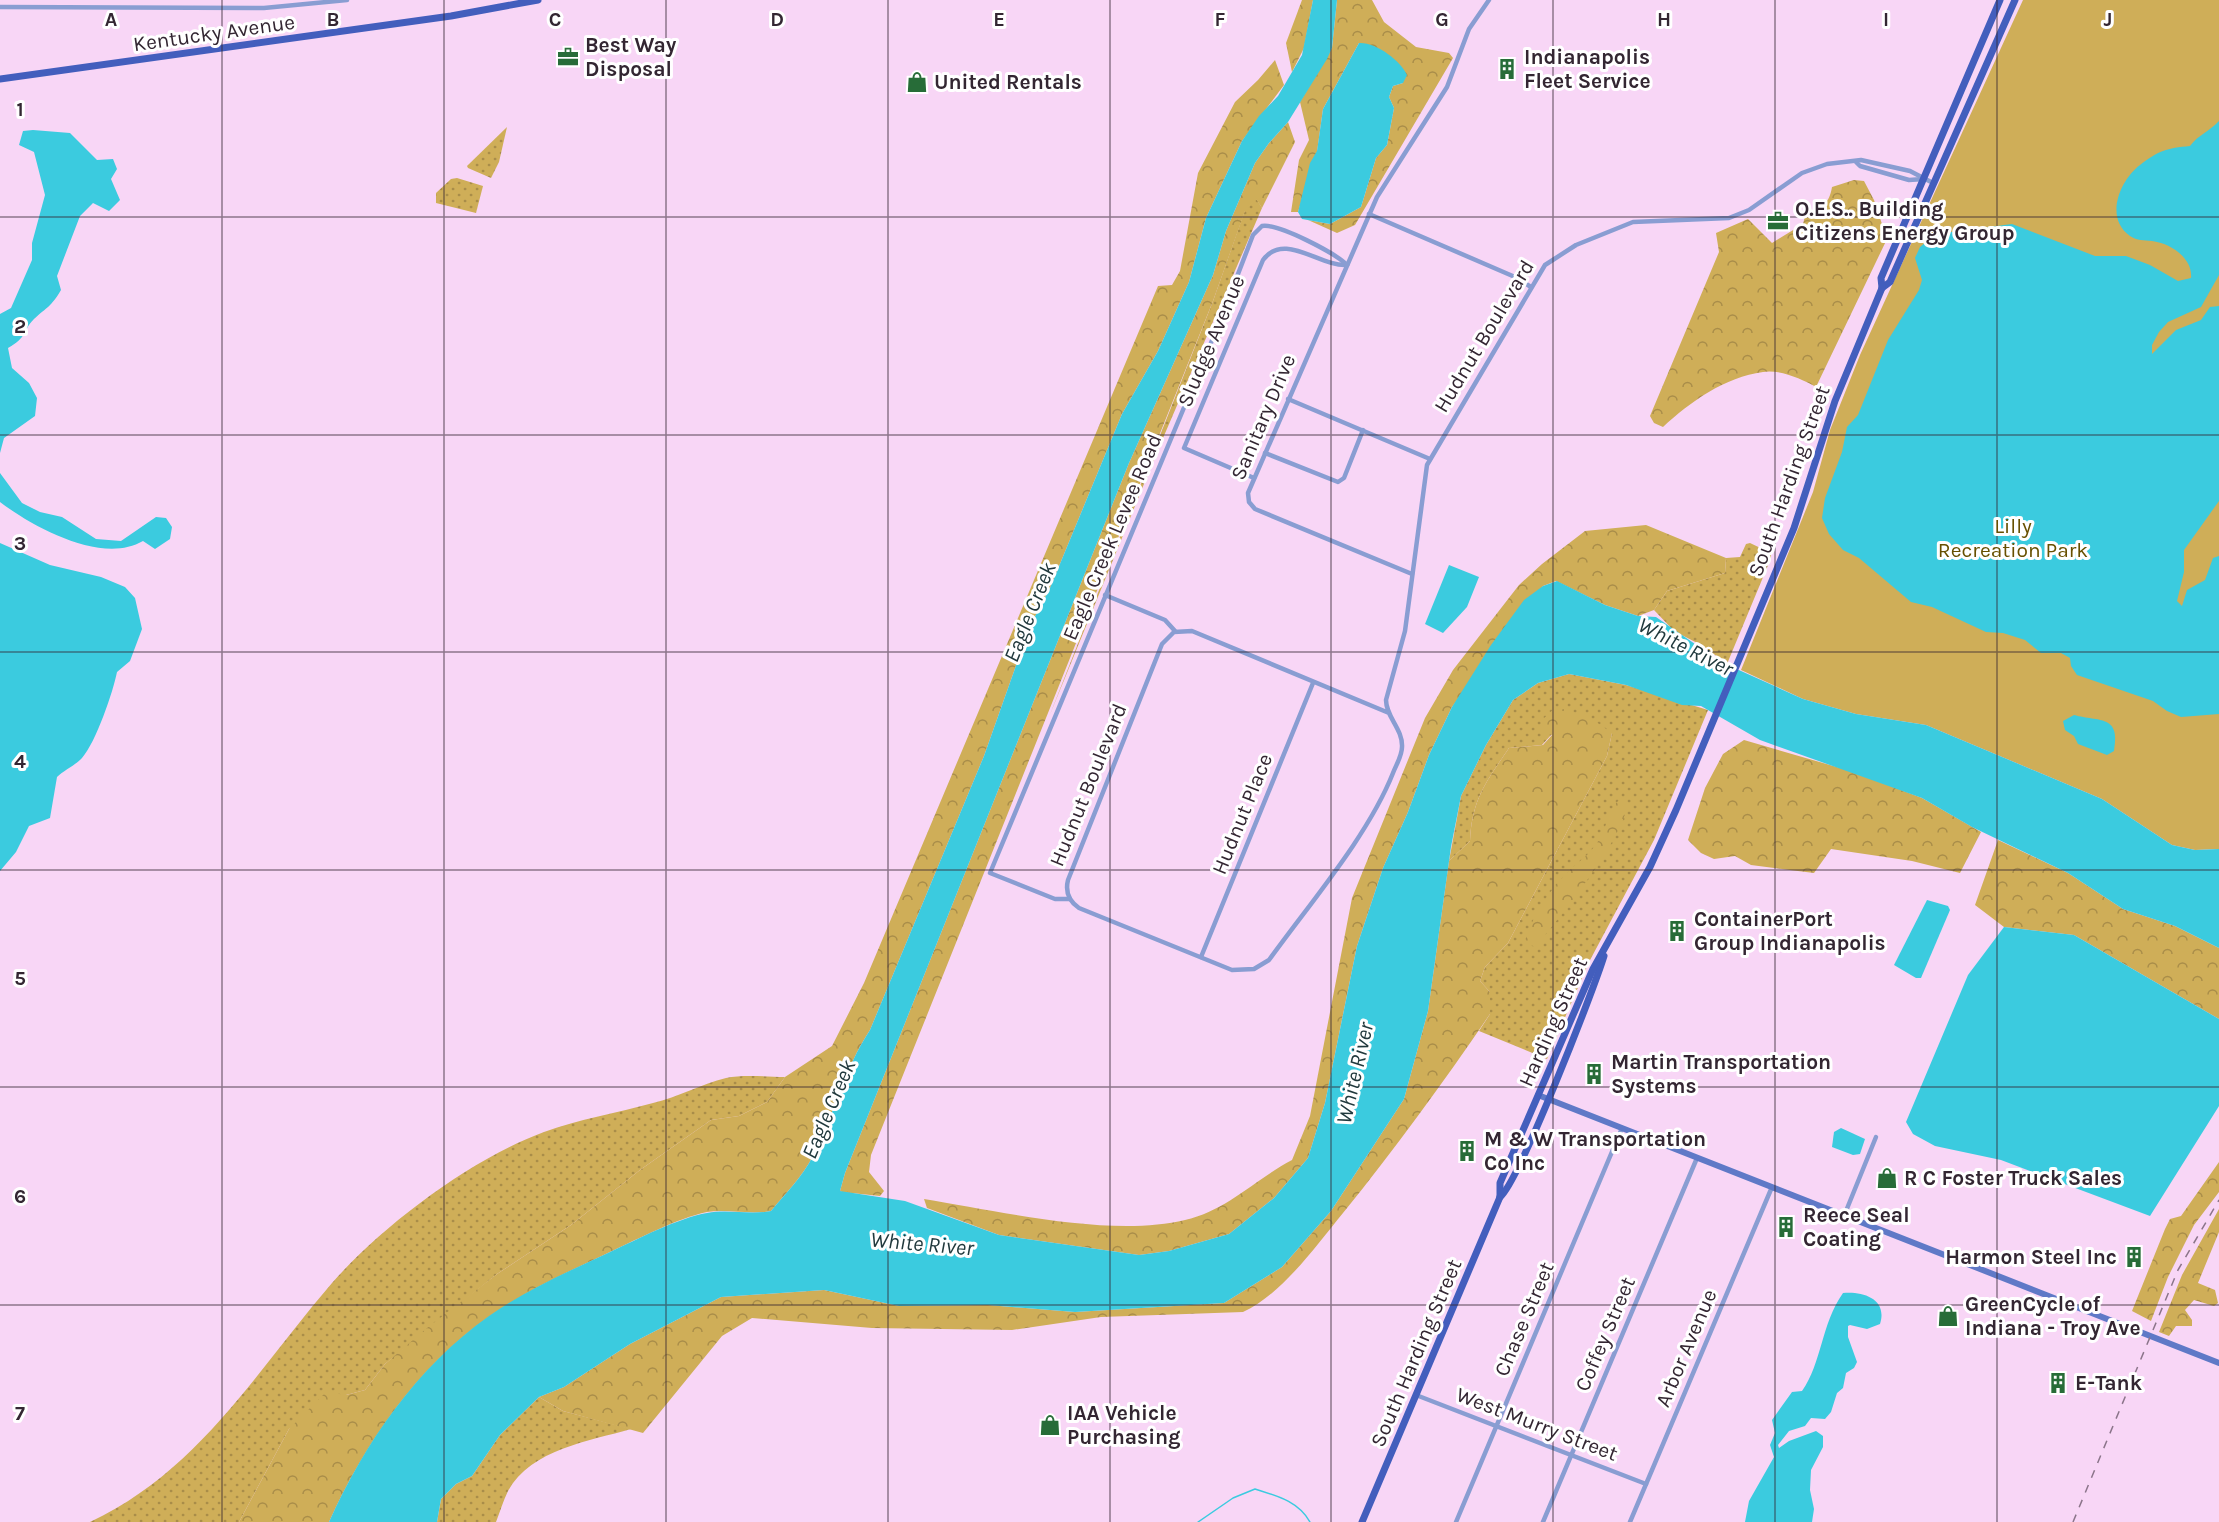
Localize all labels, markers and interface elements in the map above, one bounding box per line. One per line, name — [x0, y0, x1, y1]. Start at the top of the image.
text: A — [105, 8, 118, 31]
text: B — [327, 8, 339, 31]
text: C — [549, 8, 561, 31]
text: D — [770, 8, 784, 31]
text: E — [993, 8, 1005, 31]
text: F — [1215, 8, 1226, 31]
text: G — [1435, 8, 1449, 31]
text: H — [1657, 8, 1671, 31]
text: I — [1883, 8, 1889, 31]
text: J — [2104, 8, 2112, 31]
street label: Kentucky Avenue — [132, 10, 296, 56]
place label: Best Way Disposal — [585, 33, 677, 81]
office icon: Best Way Disposal — [556, 45, 580, 69]
place label: Indianapolis Fleet Service — [1524, 45, 1651, 93]
building icon: Indianapolis Fleet Service — [1495, 57, 1519, 81]
shop icon: United Rentals — [905, 70, 929, 94]
place label: United Rentals — [934, 70, 1082, 94]
text: 1 — [16, 98, 24, 121]
place label: O.E.S.. Building Citizens Energy Group — [1795, 197, 2015, 245]
office icon: O.E.S.. Building Citizens Energy Group — [1766, 209, 1790, 233]
street label: Hudnut Boulevard — [1429, 255, 1539, 417]
street label: Sludge Avenue — [1173, 272, 1249, 410]
text: 2 — [14, 315, 26, 338]
street label: Sanitary Drive — [1226, 351, 1300, 483]
street label: South Harding Street — [1743, 382, 1835, 580]
street label: Eagle Creek Levee Road — [1058, 430, 1166, 644]
park label: Lilly Recreation Park — [1938, 514, 2088, 562]
text: 3 — [14, 532, 26, 555]
water label: Eagle Creek — [998, 558, 1062, 666]
water label: White River — [1633, 612, 1739, 683]
street label: Hudnut Boulevard — [1044, 700, 1132, 870]
text: 4 — [14, 750, 26, 773]
street label: Hudnut Place — [1207, 750, 1277, 878]
place label: ContainerPort Group Indianapolis — [1694, 907, 1886, 955]
building icon: ContainerPort Group Indianapolis — [1665, 919, 1689, 943]
street label: Harding Street — [1514, 954, 1592, 1090]
text: 5 — [14, 967, 26, 990]
water label: White River — [1331, 1018, 1380, 1127]
place label: Martin Transportation Systems — [1611, 1050, 1831, 1098]
water label: Eagle Creek — [796, 1055, 862, 1163]
building icon: Martin Transportation Systems — [1582, 1062, 1606, 1086]
place label: M & W Transportation Co Inc — [1484, 1127, 1706, 1175]
building icon: M & W Transportation Co Inc — [1455, 1139, 1479, 1163]
shop icon: R C Foster Truck Sales — [1875, 1166, 1899, 1190]
place label: R C Foster Truck Sales — [1904, 1166, 2122, 1190]
text: 6 — [14, 1185, 26, 1208]
place label: Reece Seal Coating — [1803, 1203, 1910, 1251]
building icon: Reece Seal Coating — [1774, 1215, 1798, 1239]
water label: White River — [869, 1227, 976, 1262]
place label: Harmon Steel Inc — [1945, 1245, 2117, 1269]
building icon: Harmon Steel Inc — [2122, 1245, 2146, 1269]
street label: South Harding Street — [1366, 1255, 1466, 1450]
street label: Chase Street — [1489, 1258, 1559, 1380]
street label: Coffey Street — [1570, 1273, 1640, 1395]
street label: Arbor Avenue — [1650, 1286, 1722, 1410]
place label: GreenCycle of Indiana - Troy Ave — [1965, 1292, 2141, 1340]
shop icon: GreenCycle of Indiana - Troy Ave — [1936, 1304, 1960, 1328]
building icon: E-Tank — [2046, 1371, 2070, 1395]
place label: E-Tank — [2075, 1371, 2143, 1395]
street label: West Murry Street — [1453, 1382, 1621, 1466]
place label: IAA Vehicle Purchasing — [1067, 1401, 1180, 1449]
text: 7 — [15, 1402, 25, 1425]
shop icon: IAA Vehicle Purchasing — [1038, 1413, 1062, 1437]

